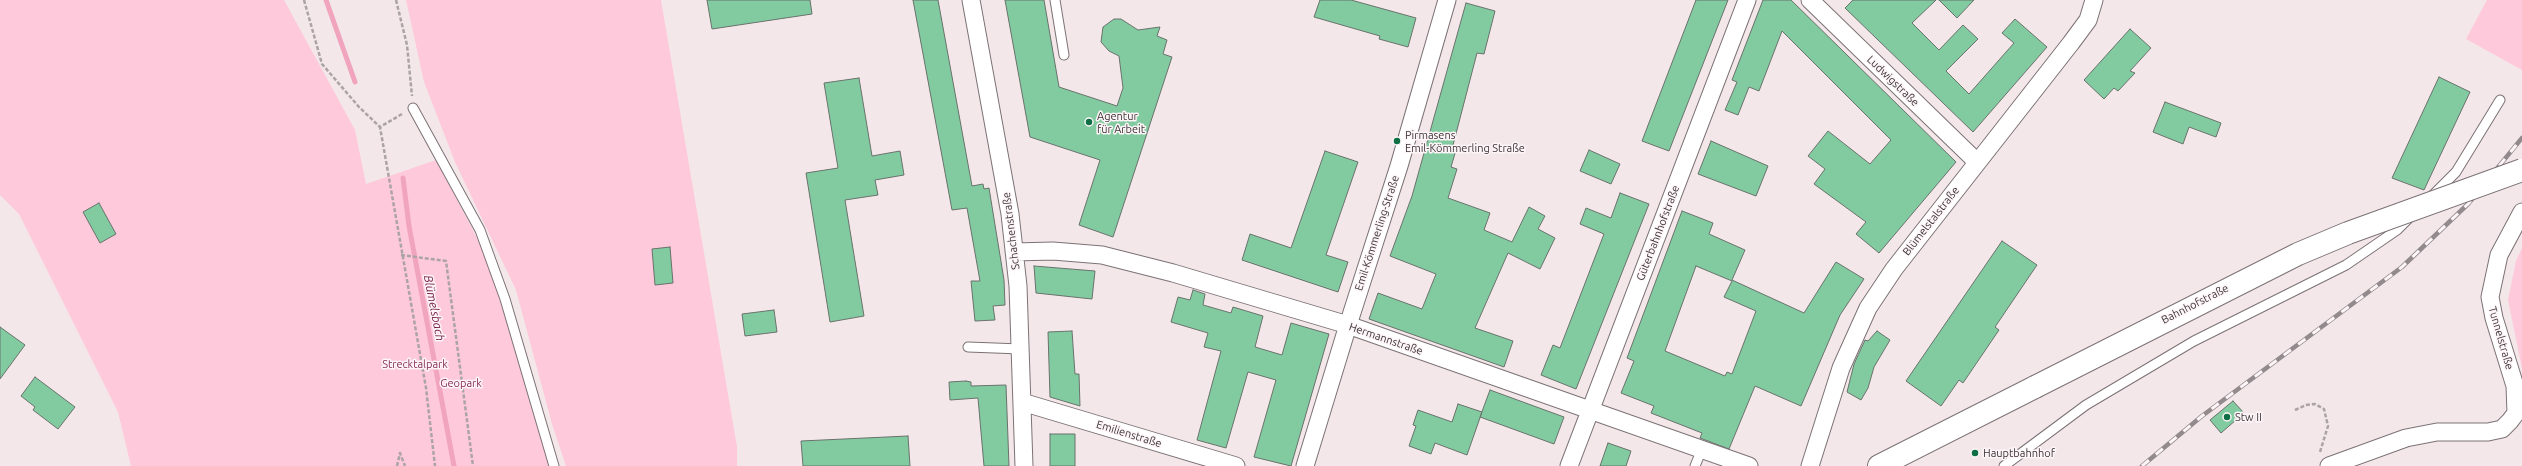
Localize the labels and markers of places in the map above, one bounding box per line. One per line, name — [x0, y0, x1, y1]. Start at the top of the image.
place label: Agentur für Arbeit — [1097, 109, 1145, 135]
marker: Agentur für Arbeit — [1084, 117, 1094, 127]
place label: Pirmasens Emil-Kömmerling Straße — [1405, 128, 1525, 154]
marker: Pirmasens Emil-Kömmerling Straße — [1392, 136, 1402, 146]
place label: Stw II — [2235, 410, 2262, 424]
marker: Stw II — [2222, 412, 2232, 422]
place label: Hauptbahnhof — [1983, 446, 2055, 460]
marker: Hauptbahnhof — [1970, 448, 1980, 458]

